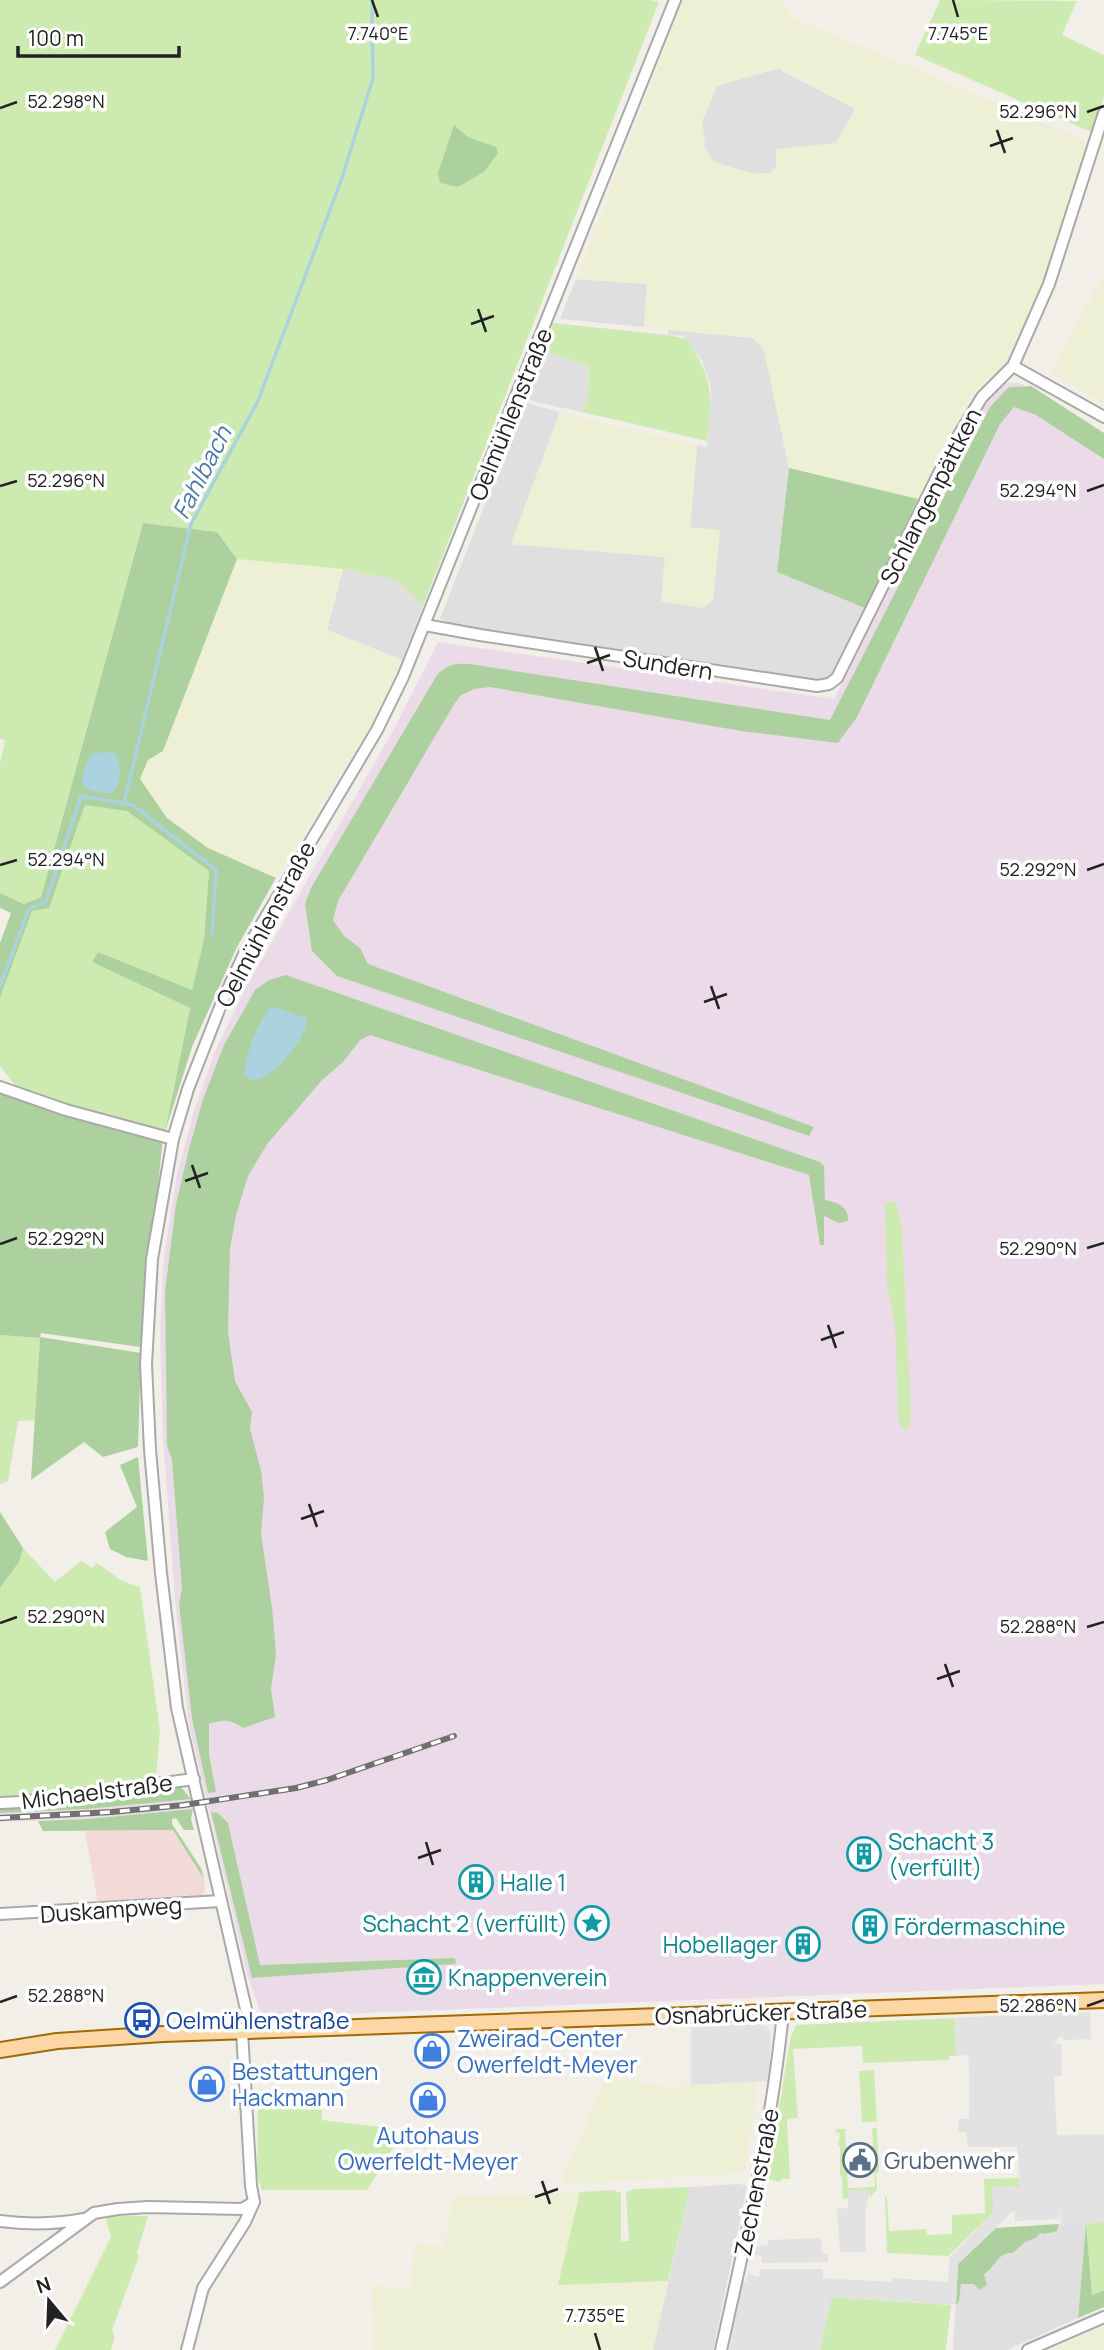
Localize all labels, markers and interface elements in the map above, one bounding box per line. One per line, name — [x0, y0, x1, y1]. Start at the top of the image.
scale bar — [18, 14, 178, 58]
text: 7.740°E — [348, 21, 408, 45]
text: 7.745°E — [928, 21, 988, 45]
text: 100 m — [28, 24, 84, 52]
text: 52.298°N — [27, 89, 105, 113]
text: 52.296°N — [999, 99, 1077, 123]
street label: Oelmühlenstraße — [461, 323, 559, 505]
street label: Schlangenpättken — [872, 402, 988, 590]
water label: Fahlbach — [164, 419, 239, 524]
text: 52.296°N — [27, 468, 105, 492]
text: 52.294°N — [999, 478, 1077, 502]
street label: Sundern — [621, 641, 715, 687]
street label: Oelmühlenstraße — [208, 835, 322, 1013]
text: 52.294°N — [27, 847, 105, 871]
text: 52.292°N — [1000, 857, 1076, 881]
text: 52.292°N — [28, 1226, 104, 1250]
text: 52.290°N — [999, 1236, 1077, 1260]
text: 52.290°N — [27, 1604, 105, 1628]
text: 52.288°N — [1000, 1614, 1076, 1638]
street label: Michaelstraße — [20, 1766, 174, 1816]
place label: Schacht 3 (verfüllt) — [888, 1825, 994, 1883]
building icon: Schacht 3 (verfüllt) — [845, 1835, 883, 1873]
building icon: Halle 1 — [457, 1863, 495, 1901]
place label: Halle 1 — [500, 1866, 566, 1898]
street label: Duskampweg — [39, 1888, 183, 1930]
place icon: Schacht 2 (verfüllt) — [573, 1904, 611, 1942]
place label: Schacht 2 (verfüllt) — [362, 1907, 568, 1939]
building icon: Fördermaschine — [851, 1907, 889, 1945]
place label: Fördermaschine — [894, 1910, 1065, 1942]
building icon: Hobellager — [784, 1925, 822, 1963]
place label: Hobellager — [663, 1928, 778, 1960]
museum icon: Knappenverein — [405, 1958, 443, 1996]
place label: Knappenverein — [448, 1961, 607, 1993]
text: 52.288°N — [28, 1983, 104, 2007]
street label: Osnabrücker Straße — [654, 1992, 868, 2032]
text: 52.286°N — [999, 1993, 1077, 2017]
bus stop icon: Oelmühlenstraße — [123, 2001, 161, 2039]
place label: Oelmühlenstraße — [166, 2004, 350, 2036]
place label: Zweirad-Center Owerfeldt-Meyer — [457, 2022, 638, 2080]
shop icon: Zweirad-Center Owerfeldt-Meyer — [413, 2032, 451, 2070]
place label: Bestattungen Hackmann — [232, 2055, 378, 2113]
shop icon: Bestattungen Hackmann — [188, 2065, 226, 2103]
shop icon: Autohaus Owerfeldt-Meyer — [409, 2081, 447, 2119]
street label: Zechenstraße — [726, 2105, 786, 2259]
place label: Autohaus Owerfeldt-Meyer — [338, 2119, 518, 2177]
public building icon: Grubenwehr — [841, 2141, 879, 2179]
place label: Grubenwehr — [884, 2144, 1015, 2176]
north arrow — [14, 2266, 84, 2336]
text: N — [33, 2270, 54, 2299]
text: 7.735°E — [565, 2303, 625, 2327]

